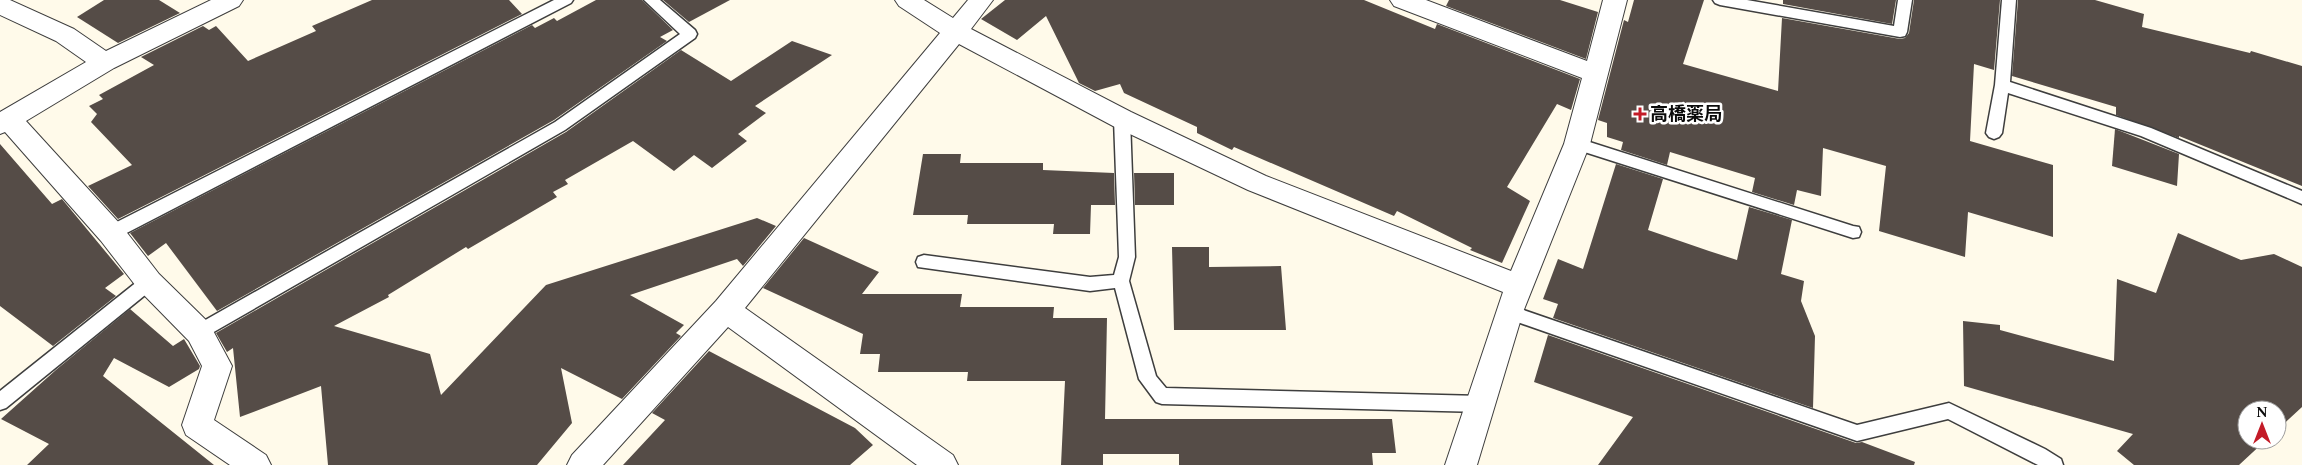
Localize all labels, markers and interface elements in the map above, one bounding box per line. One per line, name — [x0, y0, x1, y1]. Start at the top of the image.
place label: 高橋薬局 — [1650, 101, 1722, 128]
marker: 高橋薬局 — [1634, 108, 1646, 120]
north arrow — [2237, 400, 2287, 450]
text: N — [2256, 402, 2268, 423]

